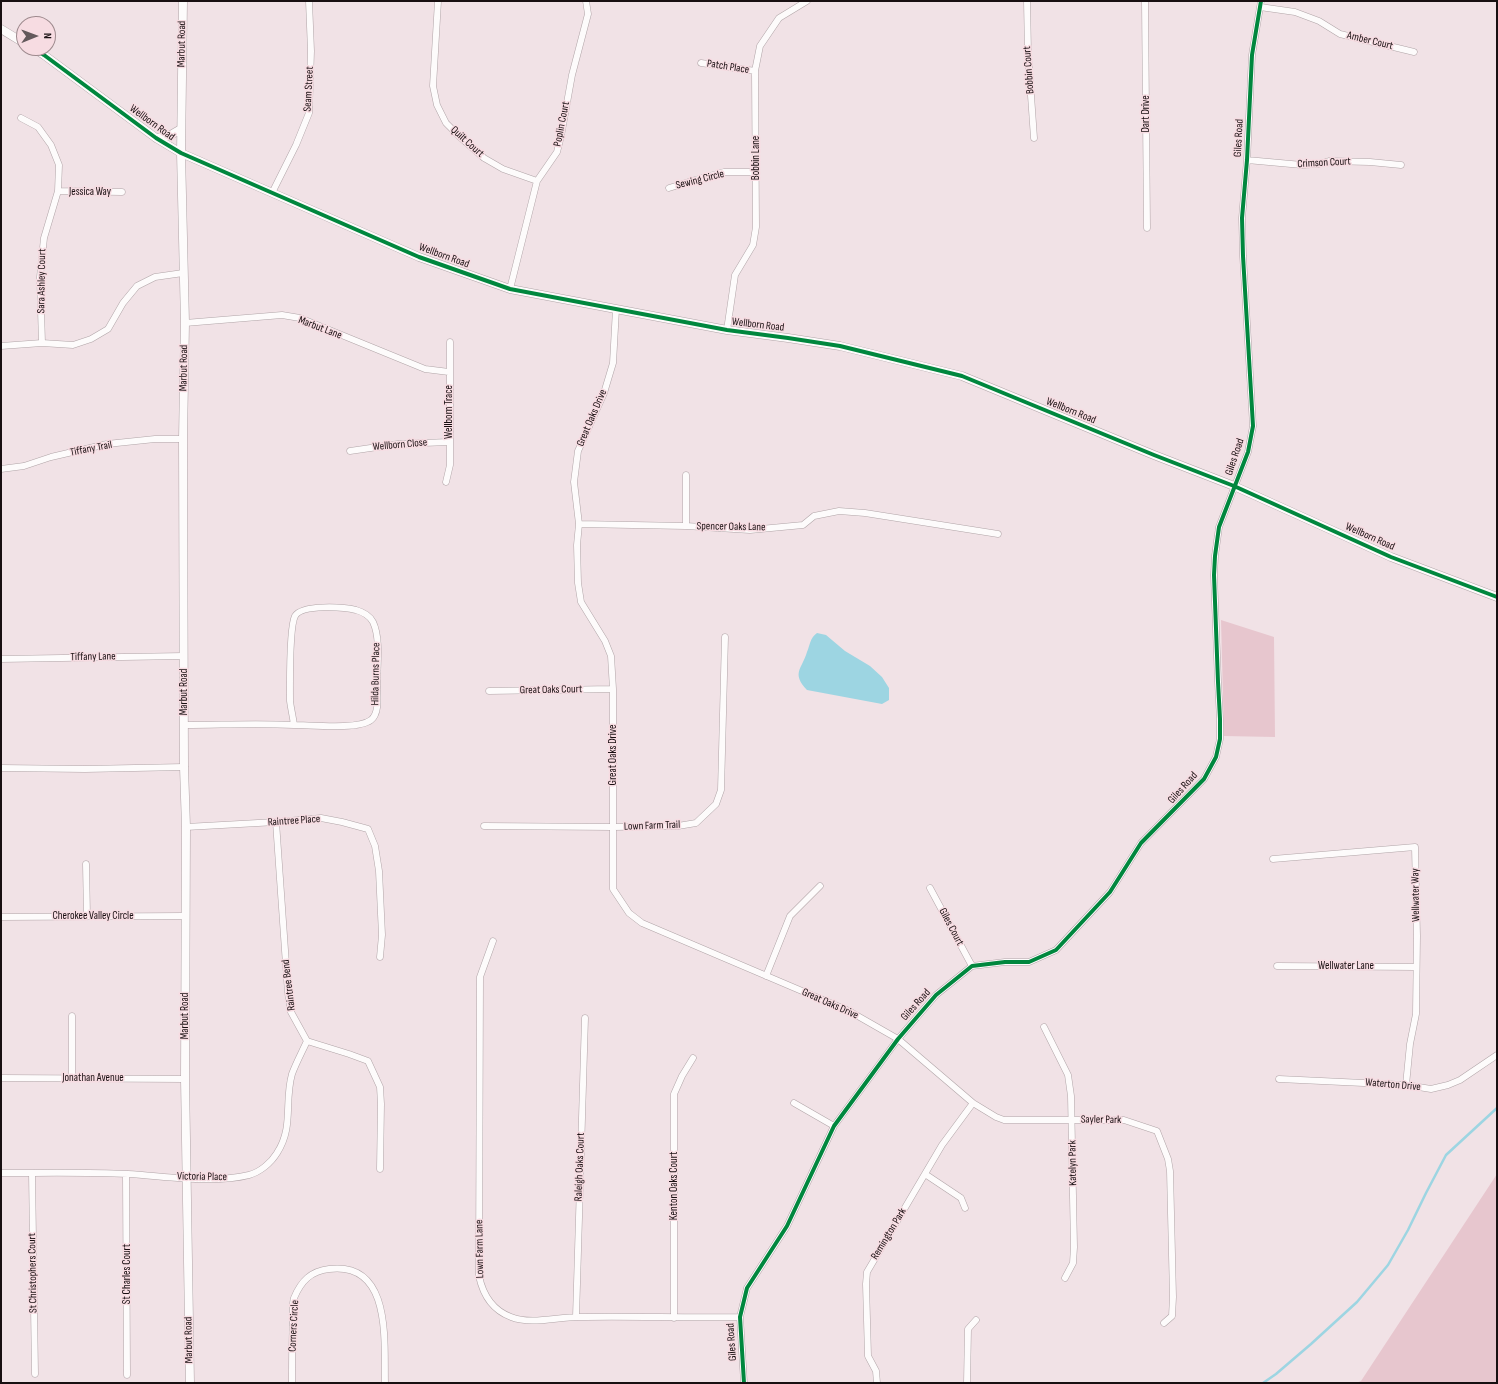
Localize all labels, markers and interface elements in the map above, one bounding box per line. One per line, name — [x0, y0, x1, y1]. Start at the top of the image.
north arrow — [16, 16, 56, 56]
street label: Marbut Road — [175, 21, 189, 67]
street label: Amber Court — [1346, 29, 1394, 53]
text: N — [41, 33, 54, 39]
street label: Bobbin Court — [1021, 46, 1037, 94]
street label: Patch Place — [706, 57, 750, 77]
street label: Seam Street — [301, 66, 317, 112]
street label: Dart Drive — [1139, 95, 1153, 133]
street label: Poplin Court — [551, 100, 573, 148]
street label: Wellborn Road — [127, 102, 177, 144]
street label: Giles Road — [1231, 119, 1247, 157]
street label: Quilt Court — [448, 124, 486, 160]
street label: Bobbin Lane — [749, 136, 763, 180]
street label: Crimson Court — [1297, 155, 1351, 171]
street label: Sewing Circle — [674, 168, 726, 192]
street label: Jessica Way — [69, 185, 111, 199]
street label: Wellborn Road — [417, 241, 471, 271]
street label: Sara Ashley Court — [35, 249, 49, 313]
street label: Marbut Lane — [296, 314, 344, 342]
street label: Wellborn Road — [731, 315, 785, 335]
street label: Marbut Road — [177, 345, 191, 391]
street label: Wellborn Trace — [442, 385, 456, 439]
street label: Great Oaks Drive — [574, 387, 610, 449]
street label: Wellborn Road — [1044, 395, 1098, 427]
street label: Wellborn Close — [372, 436, 428, 454]
street label: Giles Road — [1223, 437, 1247, 477]
street label: Tiffany Trail — [69, 438, 113, 460]
street label: Spencer Oaks Lane — [696, 520, 766, 534]
street label: Wellborn Road — [1343, 520, 1397, 554]
street label: Hilda Burns Place — [369, 642, 383, 706]
street label: Tiffany Lane — [70, 650, 116, 664]
street label: Marbut Road — [177, 669, 191, 715]
street label: Great Oaks Court — [520, 683, 582, 697]
street label: Great Oaks Drive — [606, 725, 620, 785]
street label: Giles Road — [1165, 769, 1201, 807]
street label: Raintree Place — [267, 813, 321, 829]
street label: Lown Farm Trail — [624, 818, 680, 834]
street label: Wellwater Way — [1409, 868, 1423, 922]
street label: Giles Court — [936, 906, 966, 948]
street label: Cherokee Valley Circle — [52, 909, 134, 923]
street label: Raintree Bend — [279, 959, 299, 1011]
street label: Wellwater Lane — [1318, 959, 1374, 973]
street label: Great Oaks Drive — [800, 986, 860, 1022]
street label: Giles Road — [898, 986, 934, 1024]
street label: Marbut Road — [178, 993, 192, 1039]
street label: Jonathan Avenue — [62, 1071, 124, 1085]
street label: Waterton Drive — [1365, 1076, 1421, 1094]
street label: Sayler Park — [1081, 1113, 1121, 1127]
street label: Raleigh Oaks Court — [572, 1132, 588, 1202]
street label: Katelyn Park — [1066, 1140, 1080, 1186]
street label: Kenton Oaks Court — [667, 1152, 681, 1220]
street label: Victoria Place — [177, 1170, 227, 1184]
street label: Remington Park — [868, 1206, 910, 1262]
street label: Lown Farm Lane — [473, 1220, 487, 1278]
street label: St Christophers Court — [26, 1233, 40, 1313]
street label: St Charles Court — [120, 1244, 134, 1304]
street label: Corners Circle — [286, 1300, 302, 1352]
street label: Marbut Road — [182, 1317, 196, 1363]
street label: Giles Road — [724, 1323, 740, 1361]

